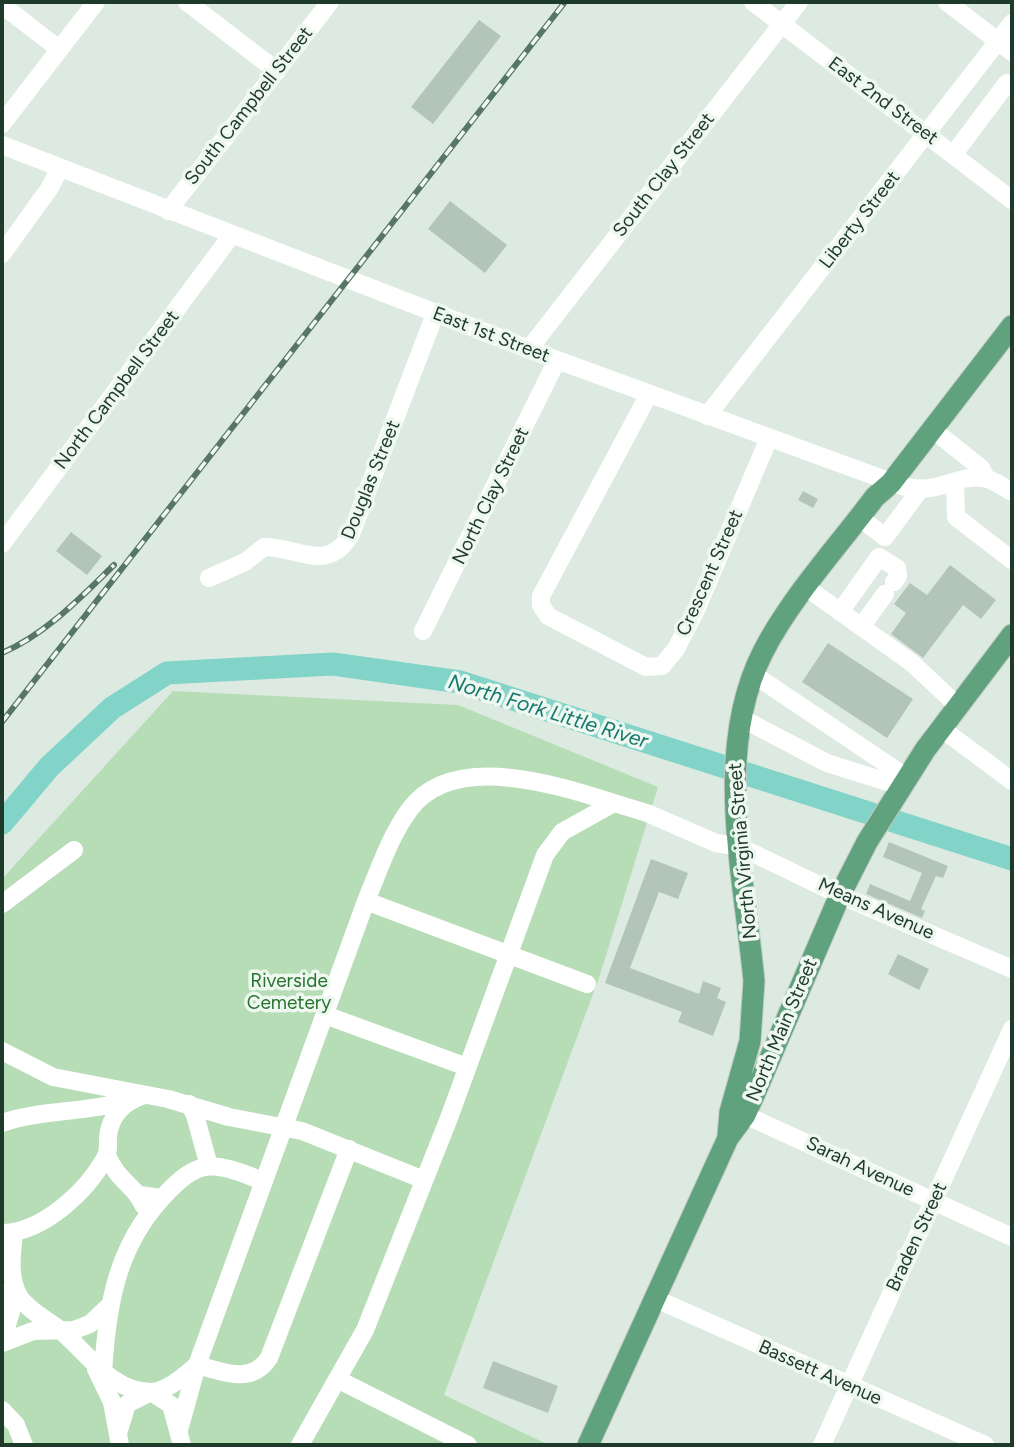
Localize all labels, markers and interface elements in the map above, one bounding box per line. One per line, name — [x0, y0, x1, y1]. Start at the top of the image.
street label: South Campbell Street — [180, 22, 318, 190]
street label: East 2nd Street — [823, 52, 943, 150]
street label: South Clay Street — [609, 108, 719, 242]
street label: Liberty Street — [815, 167, 905, 273]
street label: East 1st Street — [429, 302, 553, 368]
street label: North Campbell Street — [50, 306, 184, 474]
street label: Douglas Street — [337, 417, 405, 543]
street label: North Clay Street — [448, 424, 534, 568]
street label: Crescent Street — [672, 506, 748, 640]
water label: North Fork Little River — [445, 670, 651, 754]
street label: North Virginia Street — [724, 762, 762, 940]
street label: Means Avenue — [814, 873, 938, 945]
street label: North Main Street — [742, 955, 822, 1105]
park label: Riverside Cemetery — [247, 970, 331, 1014]
street label: Sarah Avenue — [802, 1132, 918, 1202]
street label: Braden Street — [882, 1179, 952, 1295]
street label: Bassett Avenue — [755, 1336, 885, 1410]

